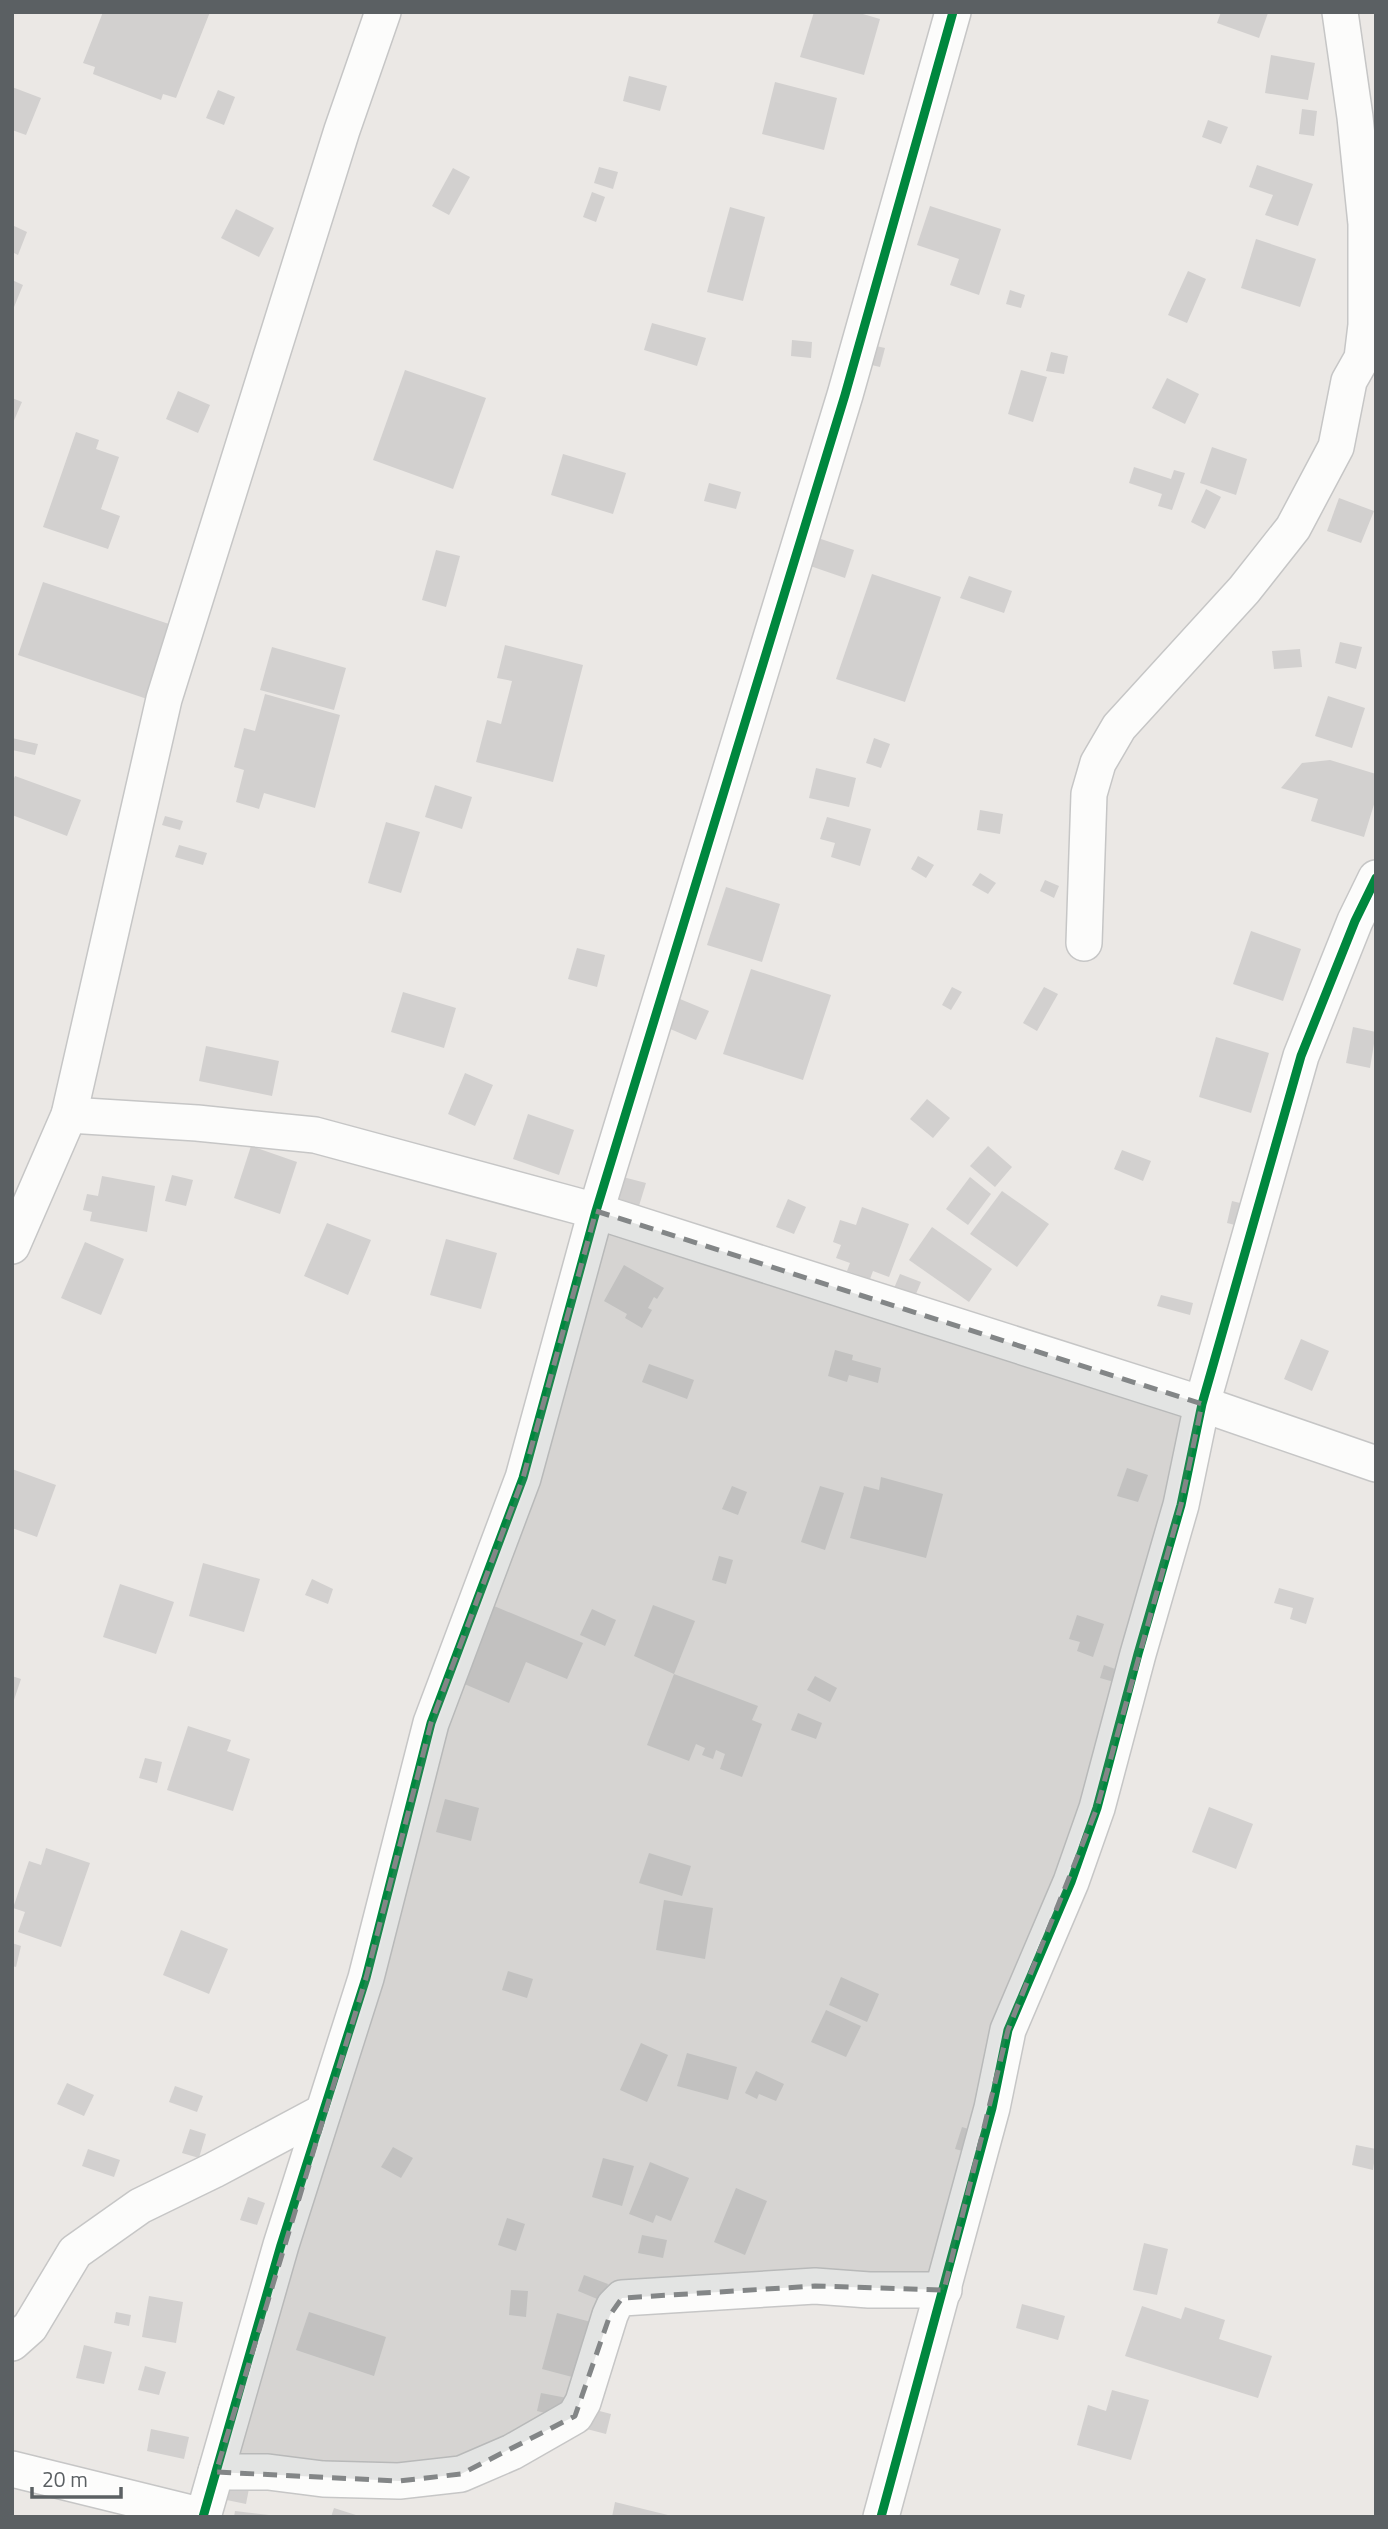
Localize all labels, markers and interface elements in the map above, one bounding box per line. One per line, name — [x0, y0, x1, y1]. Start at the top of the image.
scale bar — [32, 2456, 121, 2500]
text: 20 m — [42, 2463, 88, 2495]

